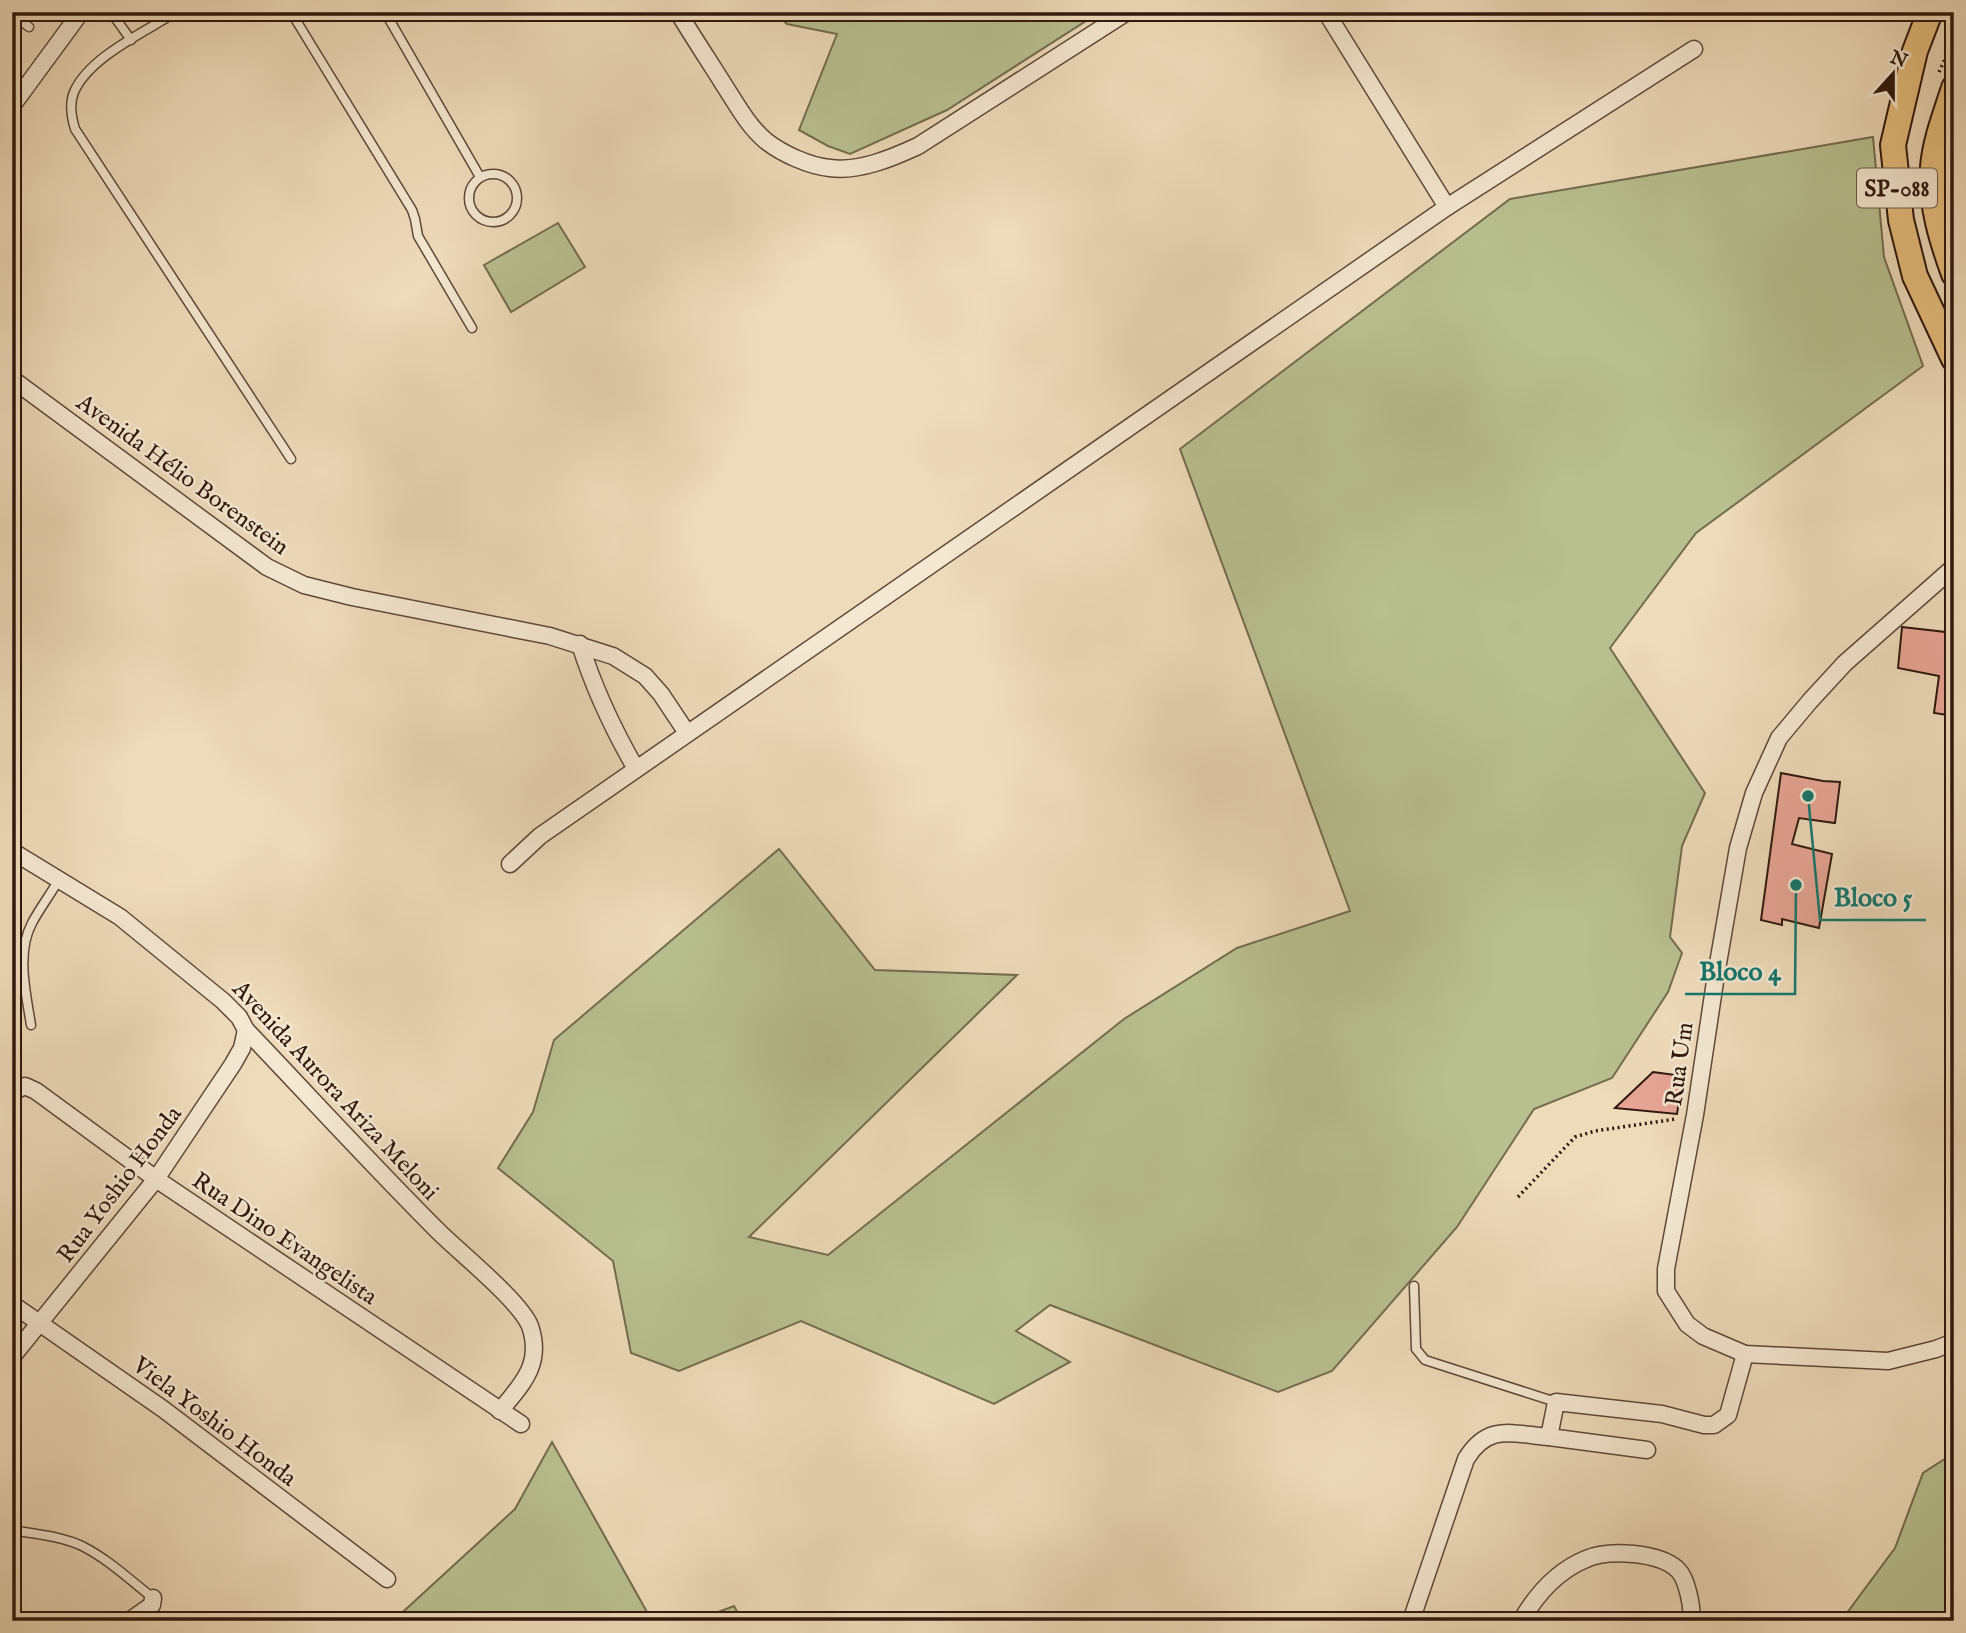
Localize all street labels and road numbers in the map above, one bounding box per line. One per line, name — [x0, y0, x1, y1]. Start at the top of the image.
road number: SP-088 — [1857, 168, 1937, 208]
street label: Avenida Hélio Borenstein — [69, 387, 295, 563]
street label: Avenida Aurora Ariza Meloni — [224, 974, 445, 1207]
street label: Rua Um — [1659, 1020, 1702, 1108]
street label: Rua Yoshio Honda — [51, 1100, 190, 1270]
street label: Rua Dino Evangelista — [186, 1166, 383, 1313]
street label: Viela Yoshio Honda — [125, 1350, 303, 1494]

